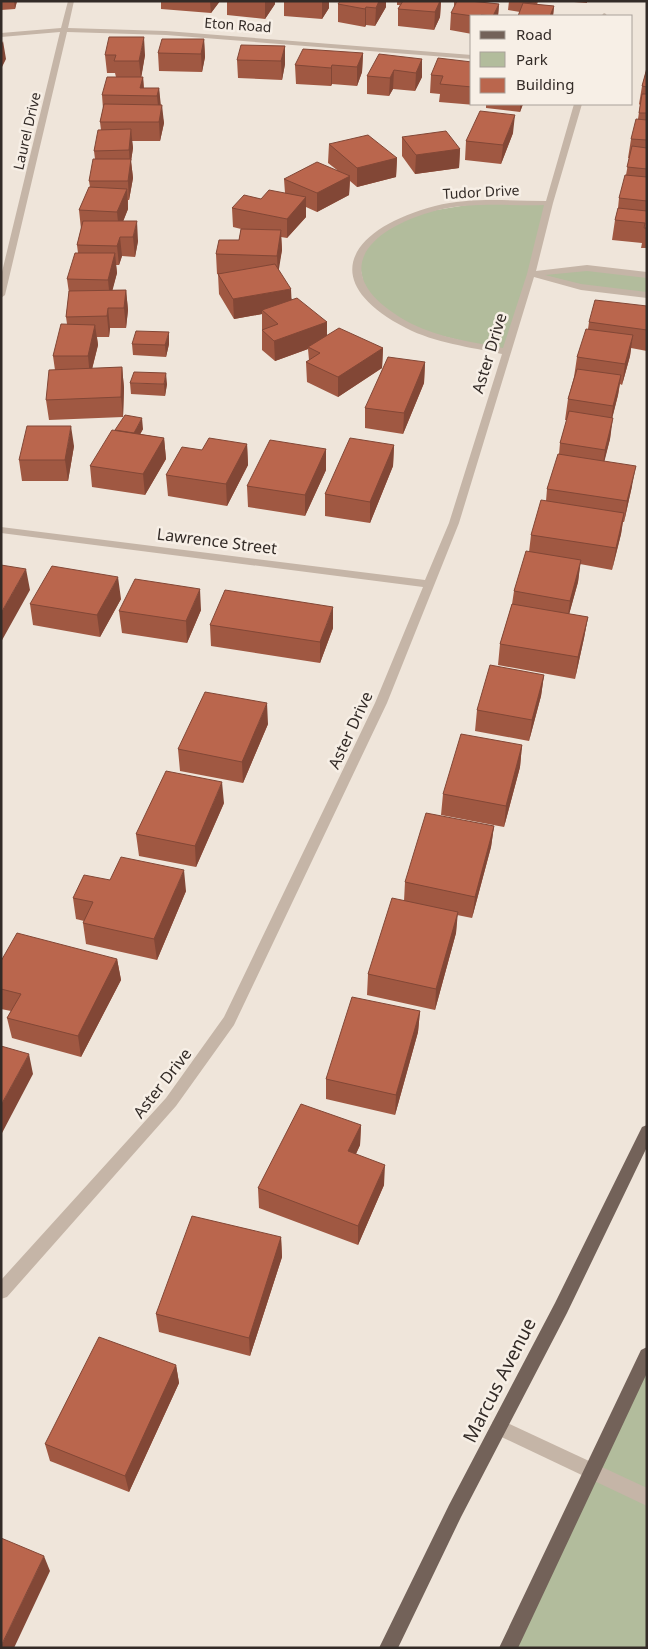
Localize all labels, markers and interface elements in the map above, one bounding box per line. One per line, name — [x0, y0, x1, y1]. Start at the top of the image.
street label: Eton Road — [204, 13, 272, 36]
legend — [470, 15, 633, 105]
text: Road — [516, 24, 552, 44]
text: Park — [516, 49, 548, 69]
text: Building — [516, 74, 574, 94]
street label: Laurel Drive — [8, 90, 45, 172]
street label: Tudor Drive — [442, 180, 520, 203]
street label: Aster Drive — [466, 310, 512, 396]
street label: Lawrence Street — [156, 523, 278, 559]
street label: Aster Drive — [322, 688, 378, 772]
street label: Aster Drive — [128, 1044, 196, 1122]
street label: Marcus Avenue — [456, 1313, 542, 1447]

